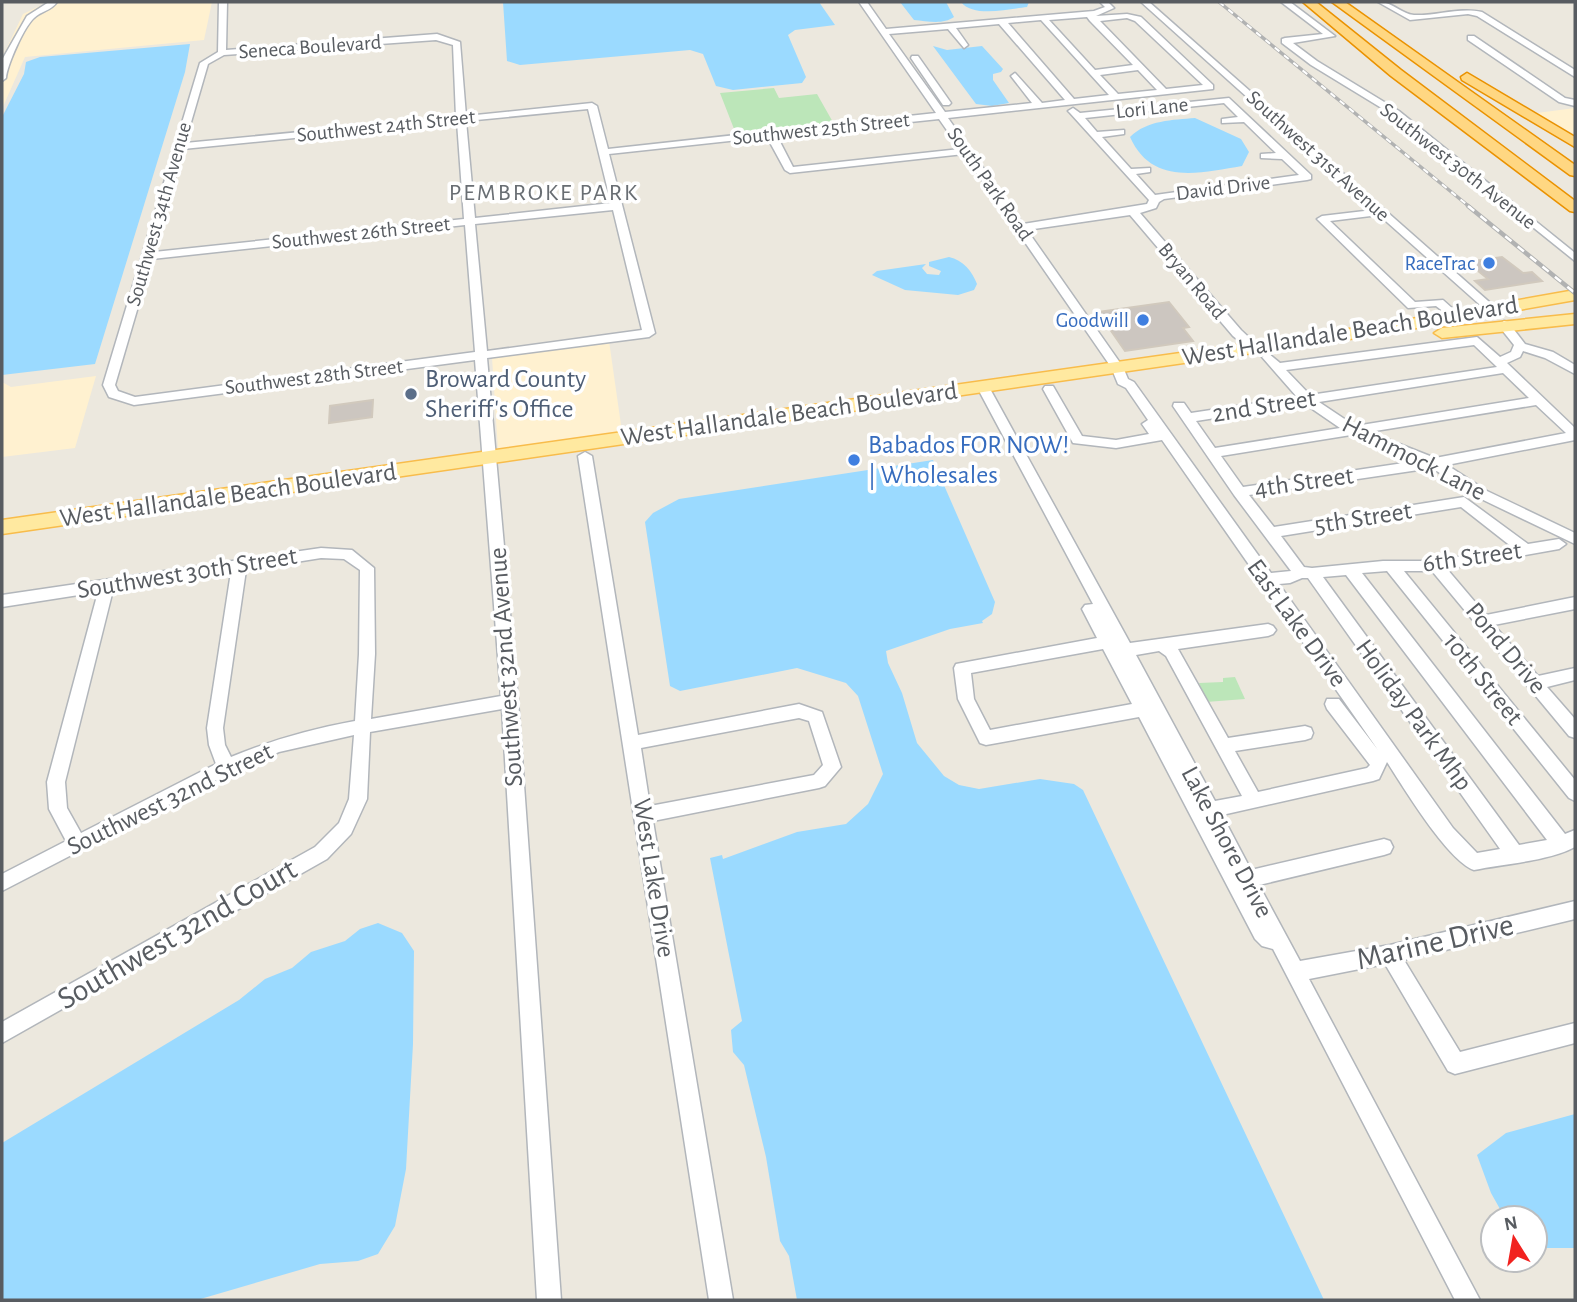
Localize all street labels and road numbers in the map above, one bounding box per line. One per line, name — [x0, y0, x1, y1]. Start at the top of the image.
street label: Seneca Boulevard — [238, 32, 382, 62]
street label: Southwest 31st Avenue — [1243, 87, 1393, 225]
street label: Lori Lane — [1115, 94, 1189, 122]
street label: Southwest 30th Avenue — [1376, 99, 1540, 233]
street label: Southwest 24th Street — [296, 106, 477, 146]
street label: Southwest 25th Street — [731, 109, 911, 149]
street label: Southwest 34th Avenue — [123, 120, 195, 308]
street label: South Park Road — [943, 123, 1037, 245]
street label: David Drive — [1175, 172, 1271, 204]
street label: Southwest 26th Street — [271, 213, 451, 253]
street label: Bryan Road — [1154, 239, 1230, 323]
street label: West Hallandale Beach Boulevard — [1180, 292, 1520, 370]
street label: Southwest 28th Street — [224, 356, 405, 398]
street label: West Hallandale Beach Boulevard — [619, 377, 959, 451]
street label: 2nd Street — [1210, 385, 1318, 427]
street label: Hammock Lane — [1338, 411, 1490, 505]
street label: West Hallandale Beach Boulevard — [58, 458, 398, 532]
street label: 4th Street — [1253, 462, 1355, 502]
street label: 5th Street — [1312, 497, 1414, 539]
street label: 6th Street — [1421, 537, 1523, 577]
street label: Southwest 30th Street — [75, 543, 299, 603]
street label: Southwest 32nd Avenue — [485, 546, 527, 788]
street label: East Lake Drive — [1242, 554, 1352, 692]
street label: Pond Drive — [1461, 597, 1551, 699]
street label: 10th Street — [1438, 628, 1528, 730]
street label: Holiday Park Mhp — [1351, 635, 1477, 795]
street label: Southwest 32nd Street — [63, 738, 277, 860]
street label: Lake Shore Drive — [1176, 762, 1278, 922]
street label: West Lake Drive — [629, 797, 679, 959]
street label: Southwest 32nd Court — [52, 853, 302, 1015]
street label: Marine Drive — [1353, 908, 1517, 976]

